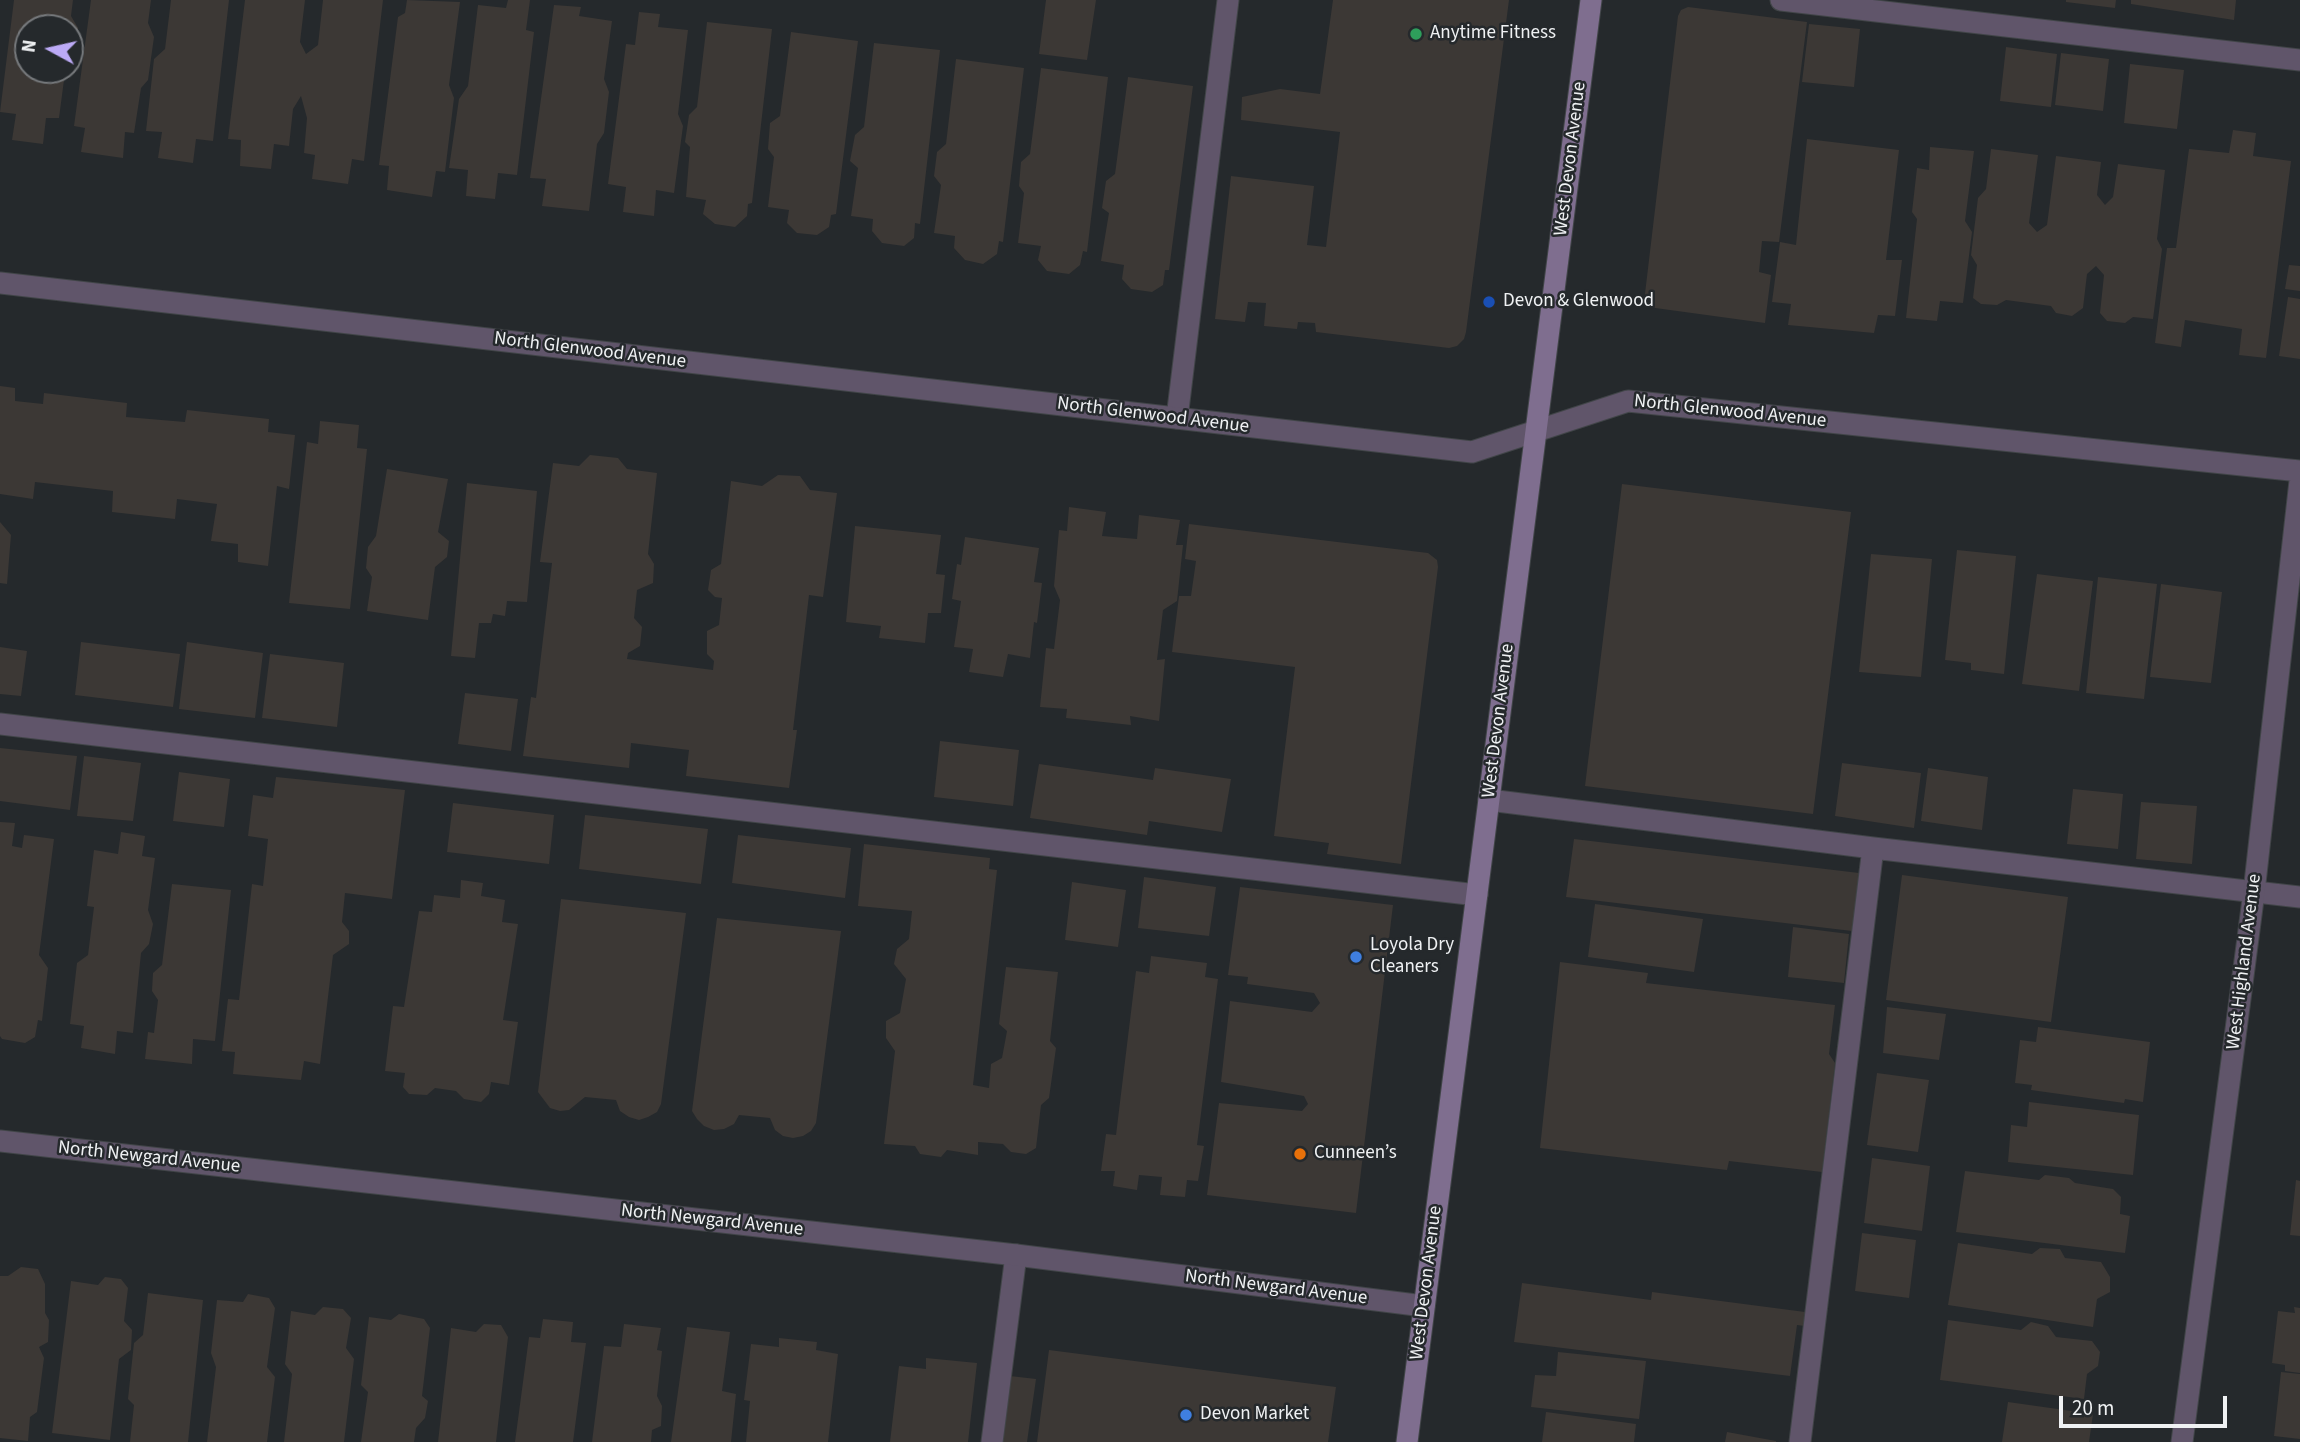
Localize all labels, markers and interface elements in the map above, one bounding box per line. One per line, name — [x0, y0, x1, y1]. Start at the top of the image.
north arrow — [14, 14, 84, 84]
place label: Anytime Fitness — [1430, 23, 1556, 45]
marker: Anytime Fitness — [1408, 26, 1424, 42]
text: N — [15, 38, 44, 54]
street label: West Devon Avenue — [1550, 81, 1592, 237]
place label: Devon & Glenwood — [1503, 291, 1654, 313]
marker: Devon & Glenwood — [1481, 294, 1497, 310]
street label: North Glenwood Avenue — [493, 328, 687, 374]
street label: North Glenwood Avenue — [1633, 391, 1827, 433]
street label: North Glenwood Avenue — [1056, 393, 1250, 439]
street label: West Devon Avenue — [1478, 643, 1520, 799]
street label: West Highland Avenue — [2223, 873, 2267, 1051]
place label: Loyola Dry Cleaners — [1370, 935, 1454, 979]
marker: Loyola Dry Cleaners — [1348, 949, 1364, 965]
street label: North Newgard Avenue — [57, 1137, 241, 1179]
place label: Cunneen’s — [1314, 1143, 1397, 1165]
marker: Cunneen’s — [1292, 1146, 1308, 1162]
street label: North Newgard Avenue — [620, 1200, 804, 1242]
street label: West Devon Avenue — [1406, 1205, 1448, 1361]
street label: North Newgard Avenue — [1184, 1266, 1368, 1310]
scale bar — [2062, 1382, 2230, 1426]
text: 20 m — [2072, 1393, 2114, 1423]
place label: Devon Market — [1200, 1404, 1309, 1426]
marker: Devon Market — [1178, 1407, 1194, 1423]

